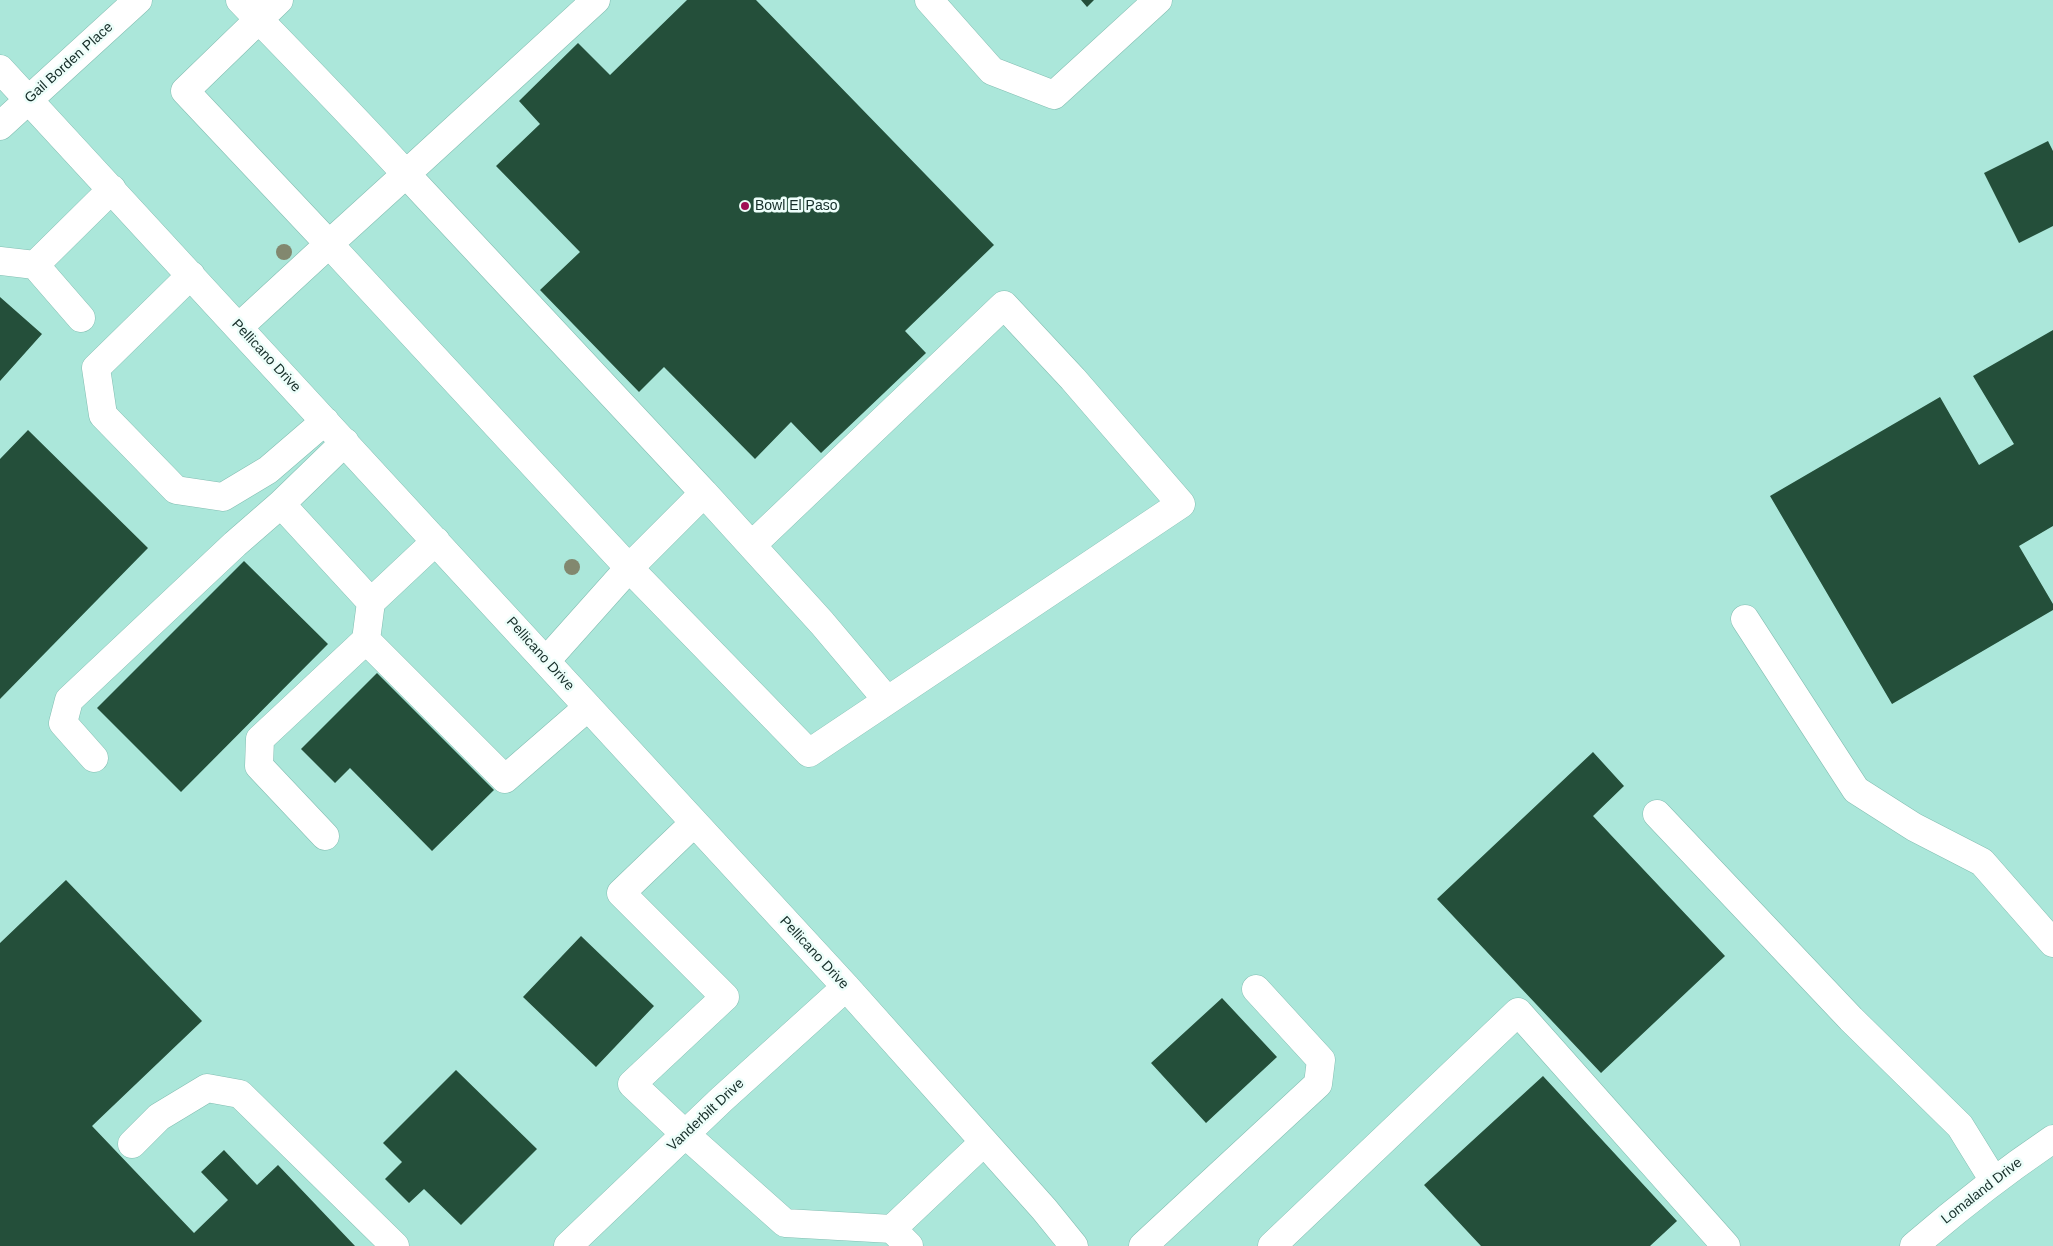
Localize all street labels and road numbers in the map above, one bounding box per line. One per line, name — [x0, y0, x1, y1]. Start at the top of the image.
street label: Gail Borden Place — [21, 19, 117, 107]
street label: Pellicano Drive — [228, 316, 304, 396]
street label: Pellicano Drive — [503, 614, 577, 694]
street label: Pellicano Drive — [776, 913, 852, 993]
street label: Vanderbilt Drive — [664, 1075, 748, 1155]
street label: Lomaland Drive — [1938, 1154, 2026, 1228]

